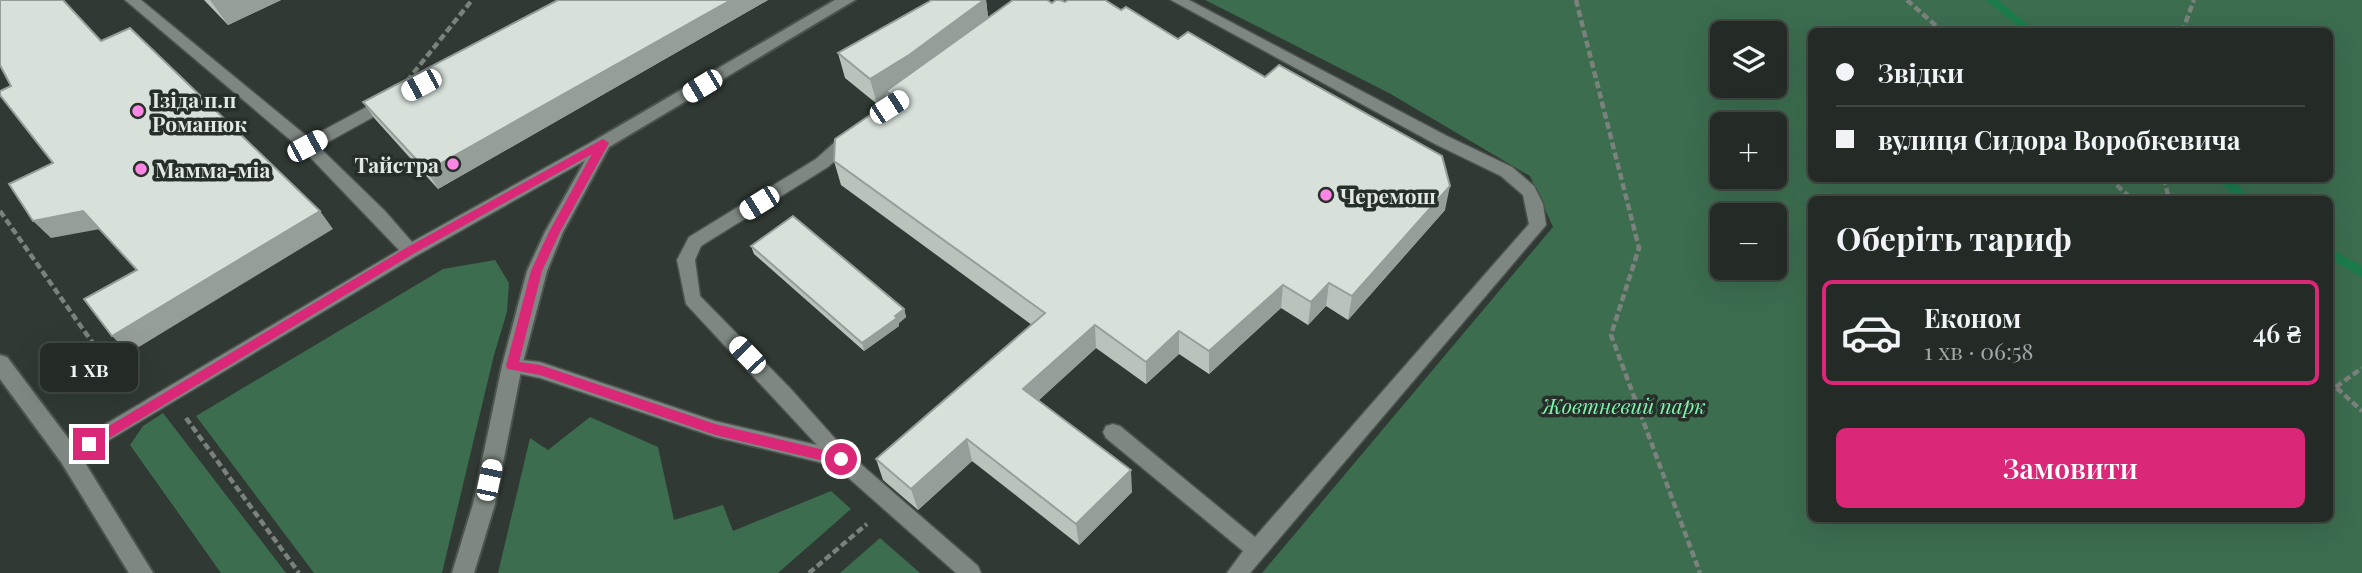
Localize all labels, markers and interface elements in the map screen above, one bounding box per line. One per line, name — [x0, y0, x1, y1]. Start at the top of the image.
map controls — [1710, 21, 1787, 280]
button: layers — [1710, 21, 1787, 98]
text: Звідки — [1878, 55, 1964, 90]
car — [398, 66, 445, 104]
car — [679, 66, 726, 106]
place label: Ізіда п.п Романюк — [152, 85, 247, 137]
car — [866, 87, 913, 127]
marker: Ізіда п.п Романюк — [130, 103, 146, 119]
button: + — [1710, 112, 1787, 189]
text: вулиця Сидора Воробкевича — [1878, 122, 2240, 157]
car — [284, 127, 331, 165]
place label: Тайстра — [354, 150, 439, 178]
place label: Мамма-міа — [155, 155, 270, 183]
marker: Тайстра — [445, 156, 461, 172]
marker: Мамма-міа — [133, 161, 149, 177]
place label: Черемош — [1340, 181, 1436, 209]
car — [736, 183, 783, 223]
marker: Черемош — [1318, 187, 1334, 203]
button: − — [1710, 203, 1787, 280]
text: Оберіть тариф — [1836, 216, 2072, 259]
text: Економ — [1924, 300, 2021, 335]
icon: car — [1840, 301, 1903, 364]
text: 46 ₴ — [2253, 315, 2301, 350]
car — [725, 333, 770, 377]
text: 1 хв · 06:58 — [1924, 335, 2034, 366]
callout: 1 хв — [40, 342, 138, 392]
text: 1 хв — [69, 352, 109, 383]
park label: Жовтневий парк — [1541, 391, 1706, 419]
route end — [73, 428, 105, 460]
button: Замовити — [1836, 428, 2305, 508]
route start — [825, 443, 857, 475]
car — [475, 457, 504, 503]

